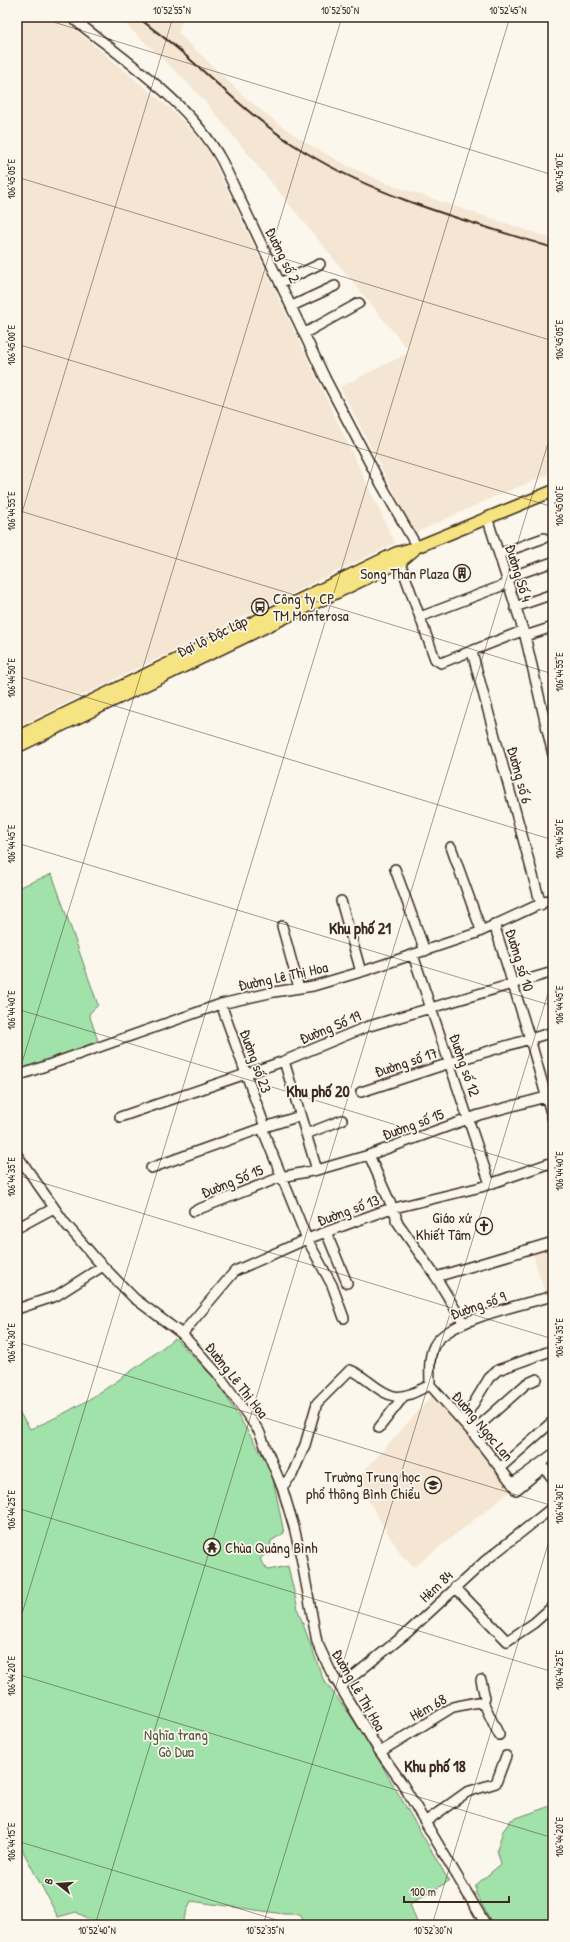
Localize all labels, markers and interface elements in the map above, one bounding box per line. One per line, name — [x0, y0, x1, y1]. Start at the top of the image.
text: 10°52'55"N — [153, 4, 191, 17]
text: 10°52'50"N — [321, 4, 359, 17]
text: 10°52'45"N — [489, 4, 527, 17]
text: 106°45'10"E — [553, 153, 566, 193]
text: 106°45'05"E — [5, 158, 18, 199]
street label: Đường số 2 — [261, 224, 305, 286]
text: 106°45'05"E — [553, 319, 566, 360]
text: 106°45'00"E — [5, 324, 18, 365]
text: 106°45'00"E — [553, 485, 566, 526]
text: 106°44'55"E — [5, 491, 18, 531]
street label: Đường Số 4 — [500, 542, 538, 605]
place label: Song Than Plaza — [360, 563, 449, 584]
building icon: Song Than Plaza — [452, 563, 472, 583]
place label: Công ty CP TM Monterosa — [273, 588, 349, 626]
bus stop icon: Công ty CP TM Monterosa — [250, 597, 270, 617]
street label: Đại lộ Độc Lập — [173, 610, 251, 662]
text: 106°44'55"E — [553, 652, 566, 692]
text: 106°44'50"E — [5, 658, 18, 698]
street label: Đường số 6 — [502, 744, 538, 806]
text: 106°44'50"E — [553, 819, 566, 859]
text: 106°44'45"E — [5, 824, 18, 864]
district label: Khu phố 21 — [329, 917, 391, 940]
street label: Đường số 10 — [501, 926, 540, 994]
street label: Đường Lê Thị Hoa — [236, 956, 330, 996]
text: 106°44'45"E — [553, 985, 566, 1025]
text: 106°44'40"E — [5, 990, 18, 1030]
street label: Đường Số 19 — [296, 1005, 364, 1049]
street label: Đường số 23 — [235, 1026, 277, 1096]
street label: Đường số 12 — [445, 1031, 485, 1099]
street label: Đường số 17 — [372, 1042, 440, 1082]
district label: Khu phố 20 — [286, 1080, 350, 1103]
street label: Đường số 15 — [379, 1103, 447, 1145]
text: 106°44'40"E — [553, 1151, 566, 1191]
text: 106°44'35"E — [5, 1157, 18, 1197]
street label: Đường Số 15 — [198, 1159, 267, 1203]
street label: Đường số 13 — [314, 1189, 382, 1231]
place label: Giáo xứ Khiết Tâm — [416, 1207, 473, 1245]
church icon: Giáo xứ Khiết Tâm — [474, 1216, 494, 1236]
street label: Đường số 9 — [447, 1285, 509, 1324]
text: 106°44'35"E — [553, 1318, 566, 1358]
text: 106°44'30"E — [5, 1322, 18, 1363]
street label: Đường Lê Thị Hoa — [201, 1338, 273, 1423]
street label: Đường Ngọc Lan — [448, 1387, 519, 1466]
place label: Trường Trung học phổ thông Bình Chiểu — [306, 1466, 420, 1504]
school or university icon: Trường Trung học phổ thông Bình Chiểu — [423, 1475, 443, 1495]
text: 106°44'30"E — [553, 1483, 566, 1524]
text: 106°44'25"E — [5, 1489, 18, 1530]
temple icon: Chùa Quảng Bình — [202, 1537, 222, 1557]
place label: Chùa Quảng Bình — [225, 1537, 318, 1558]
street label: Hẻm 84 — [415, 1565, 458, 1607]
street label: Đường Lê Thị Hoa — [327, 1645, 391, 1735]
text: 106°44'25"E — [553, 1649, 566, 1690]
text: 106°44'20"E — [5, 1655, 18, 1696]
street label: Hẻm 68 — [406, 1688, 450, 1726]
park label: Nghĩa trang Gò Dưa — [144, 1724, 208, 1762]
district label: Khu phố 18 — [404, 1755, 466, 1778]
text: 106°44'20"E — [553, 1816, 566, 1857]
text: 106°44'15"E — [5, 1822, 18, 1861]
north arrow — [38, 1864, 78, 1904]
text: B — [41, 1876, 56, 1886]
scale bar — [404, 1878, 509, 1904]
text: 100 m — [410, 1883, 436, 1900]
text: 10°52'40"N — [78, 1924, 116, 1937]
text: 10°52'35"N — [246, 1924, 284, 1937]
text: 10°52'30"N — [414, 1924, 452, 1937]

